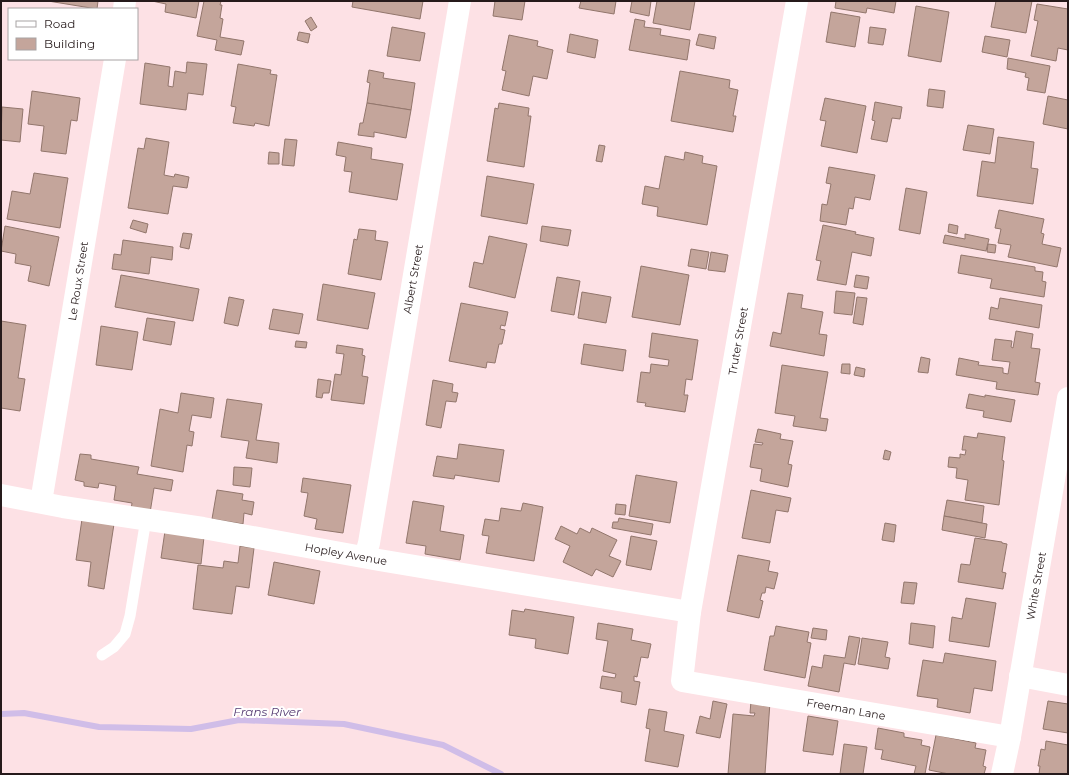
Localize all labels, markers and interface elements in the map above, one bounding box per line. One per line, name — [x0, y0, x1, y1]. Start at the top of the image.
legend — [8, 8, 138, 60]
text: Road — [44, 16, 75, 31]
text: Building — [44, 36, 95, 51]
street label: Le Roux Street — [65, 240, 91, 322]
street label: Albert Street — [400, 243, 426, 315]
street label: Truter Street — [725, 305, 751, 376]
street label: Hopley Avenue — [304, 540, 389, 568]
street label: White Street — [1023, 550, 1049, 621]
street label: Freeman Lane — [805, 695, 887, 723]
water label: Frans River — [233, 704, 301, 719]

